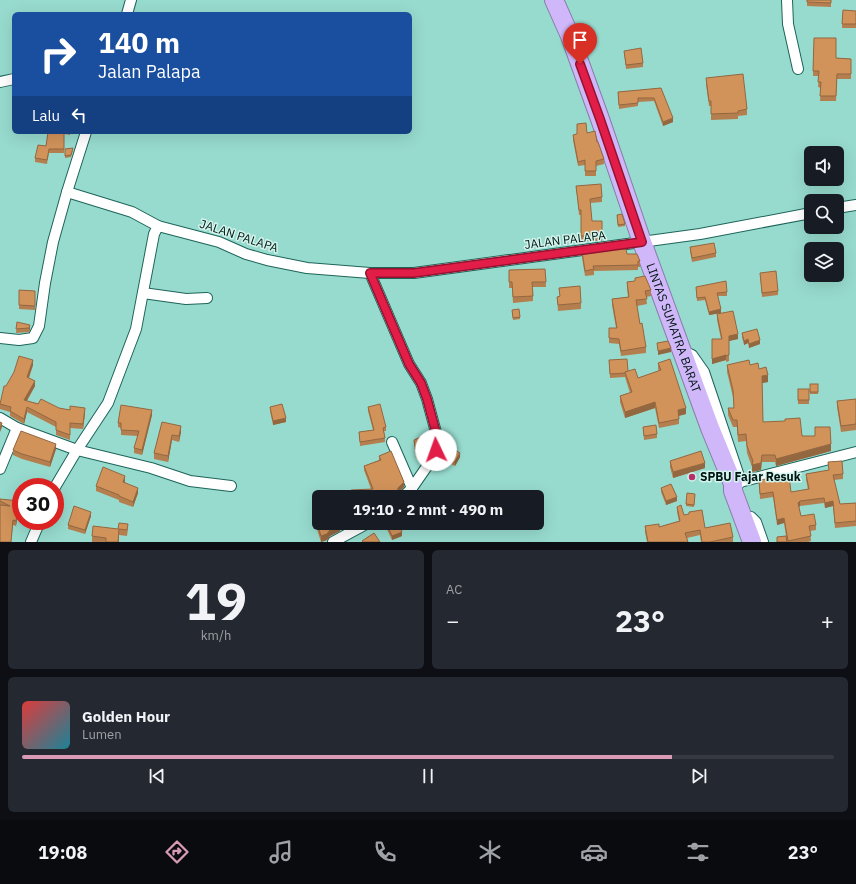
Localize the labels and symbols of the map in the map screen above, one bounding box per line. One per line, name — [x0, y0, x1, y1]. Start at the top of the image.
pin — [563, 23, 597, 64]
street label: JALAN PALAPA — [198, 216, 281, 255]
street label: JALAN PALAPA — [523, 227, 607, 252]
street label: LINTAS SUMATRA BARAT — [643, 261, 704, 395]
position arrow — [415, 429, 457, 471]
place label: SPBU Fajar Resuk — [700, 469, 801, 484]
marker: SPBU Fajar Resuk — [687, 472, 697, 482]
speed limit sign: 30 — [12, 478, 64, 530]

